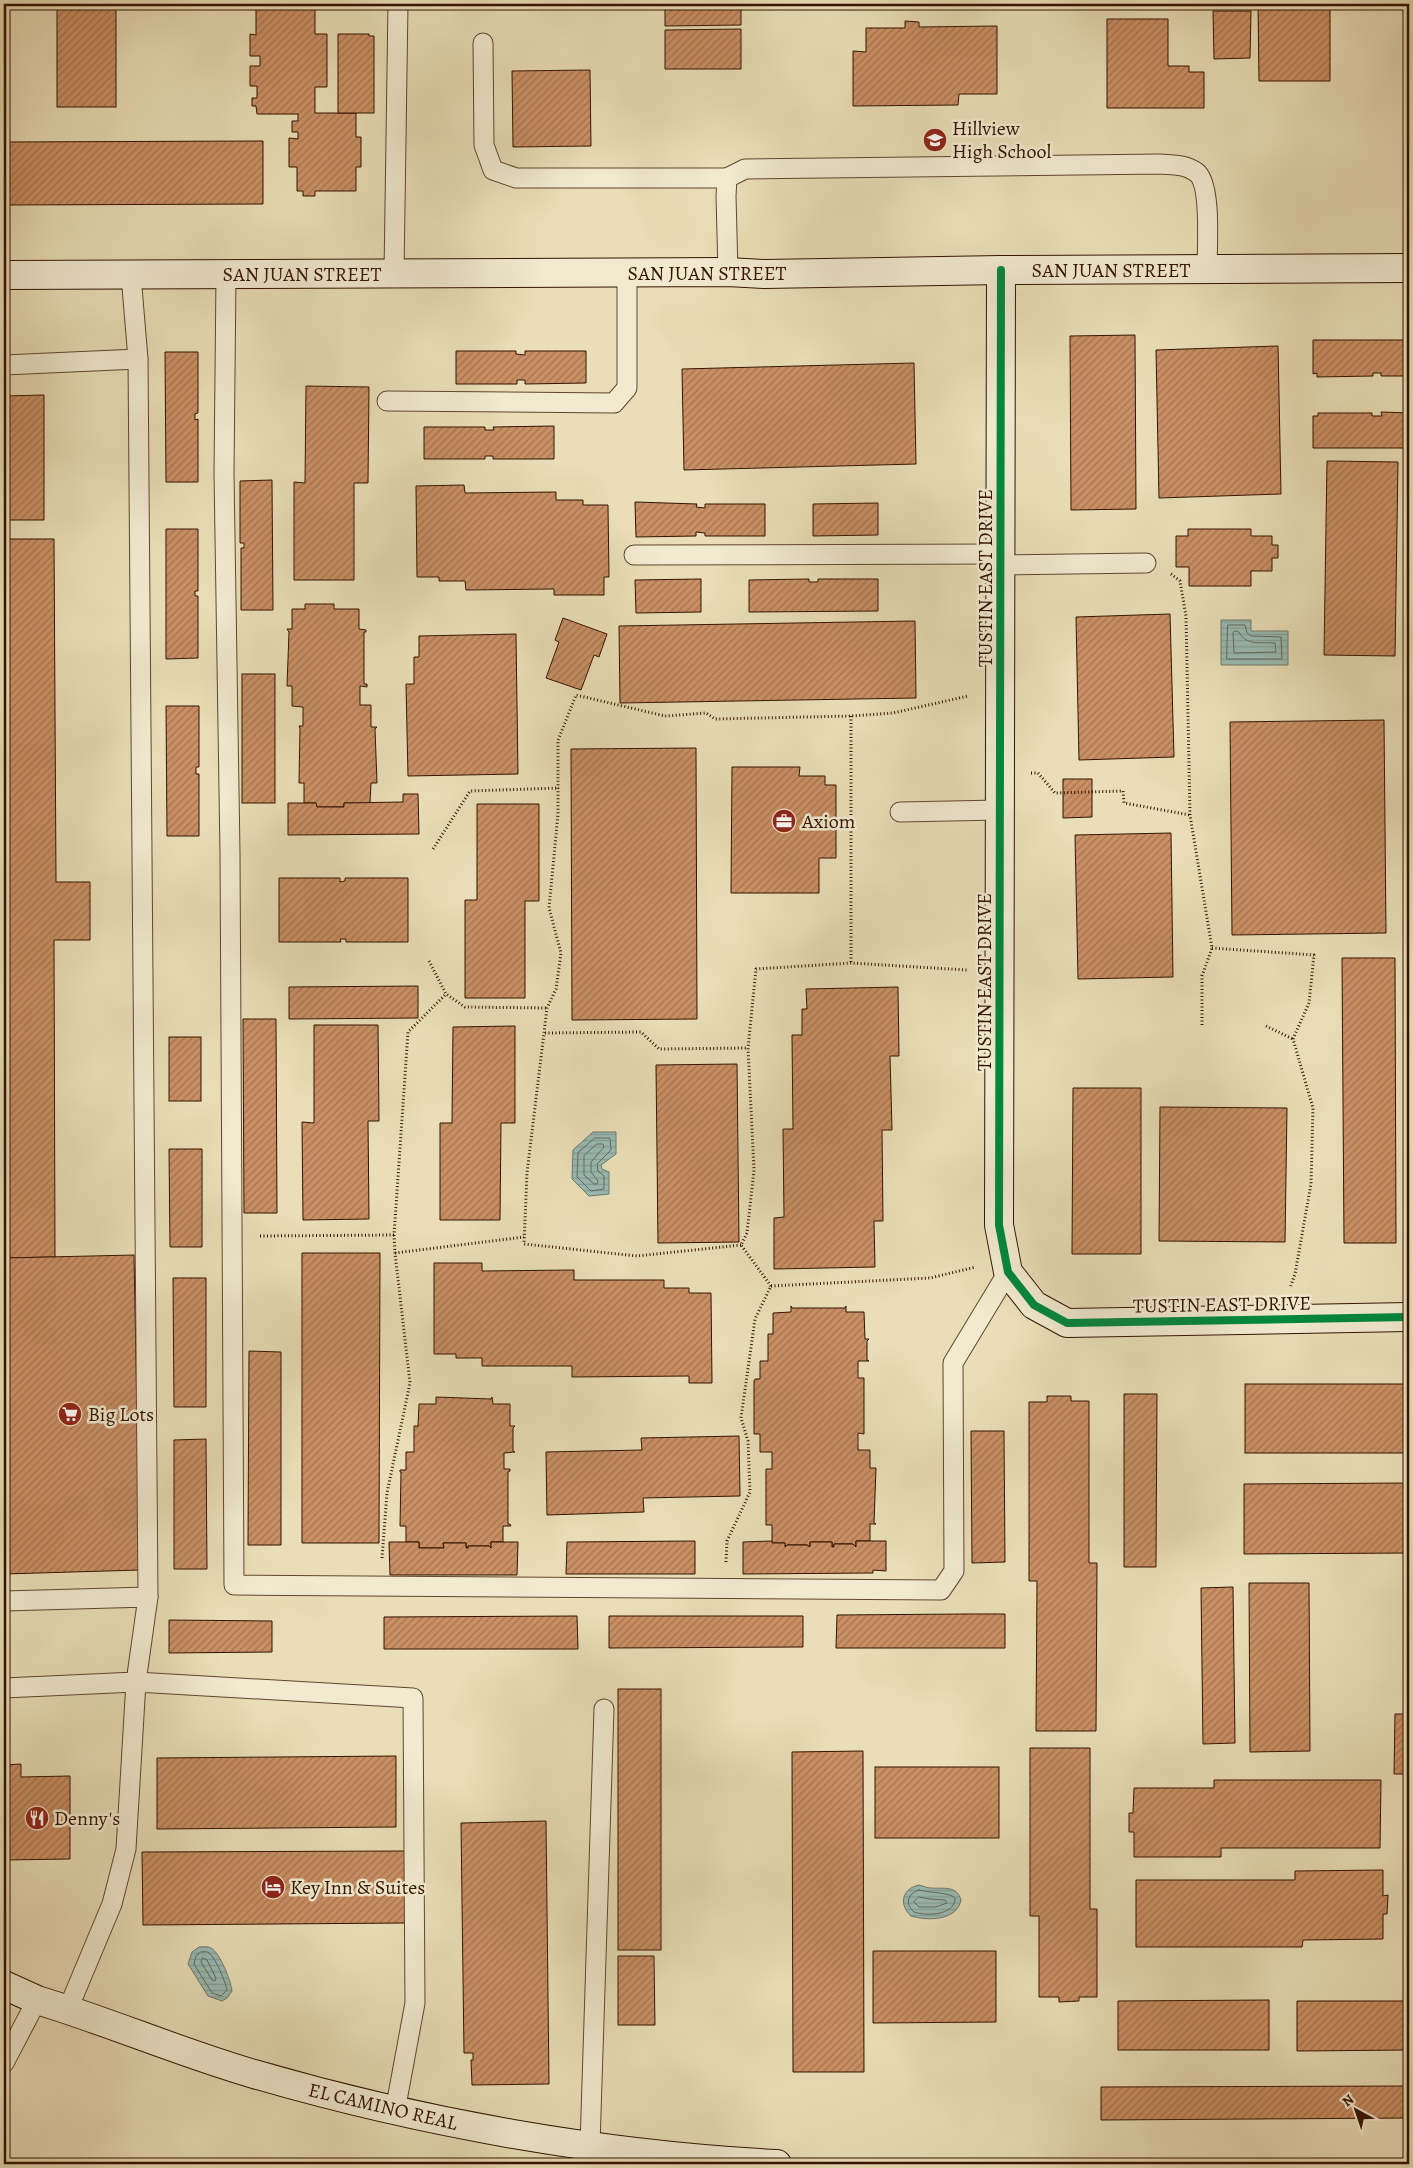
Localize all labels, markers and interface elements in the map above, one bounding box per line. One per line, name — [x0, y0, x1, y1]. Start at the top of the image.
place label: Hillview High School — [952, 115, 1051, 165]
school or university icon: Hillview High School — [922, 127, 948, 153]
street label: SAN JUAN STREET — [1032, 257, 1191, 284]
street label: SAN JUAN STREET — [628, 260, 787, 287]
street label: SAN JUAN STREET — [223, 261, 382, 288]
street label: TUSTIN EAST DRIVE — [972, 489, 999, 667]
office icon: Axiom — [771, 808, 797, 834]
place label: Axiom — [801, 808, 856, 835]
street label: TUSTIN EAST DRIVE — [971, 893, 998, 1071]
street label: TUSTIN EAST DRIVE — [1133, 1289, 1311, 1320]
supermarket icon: Big Lots — [57, 1401, 83, 1427]
place label: Big Lots — [88, 1401, 154, 1428]
restaurant icon: Denny's — [24, 1805, 50, 1831]
place label: Denny's — [54, 1805, 120, 1832]
hotel icon: Key Inn & Suites — [260, 1874, 286, 1900]
place label: Key Inn & Suites — [290, 1874, 425, 1901]
street label: EL CAMINO REAL — [306, 2076, 461, 2137]
north arrow — [1330, 2086, 1380, 2136]
text: N — [1338, 2090, 1358, 2111]

